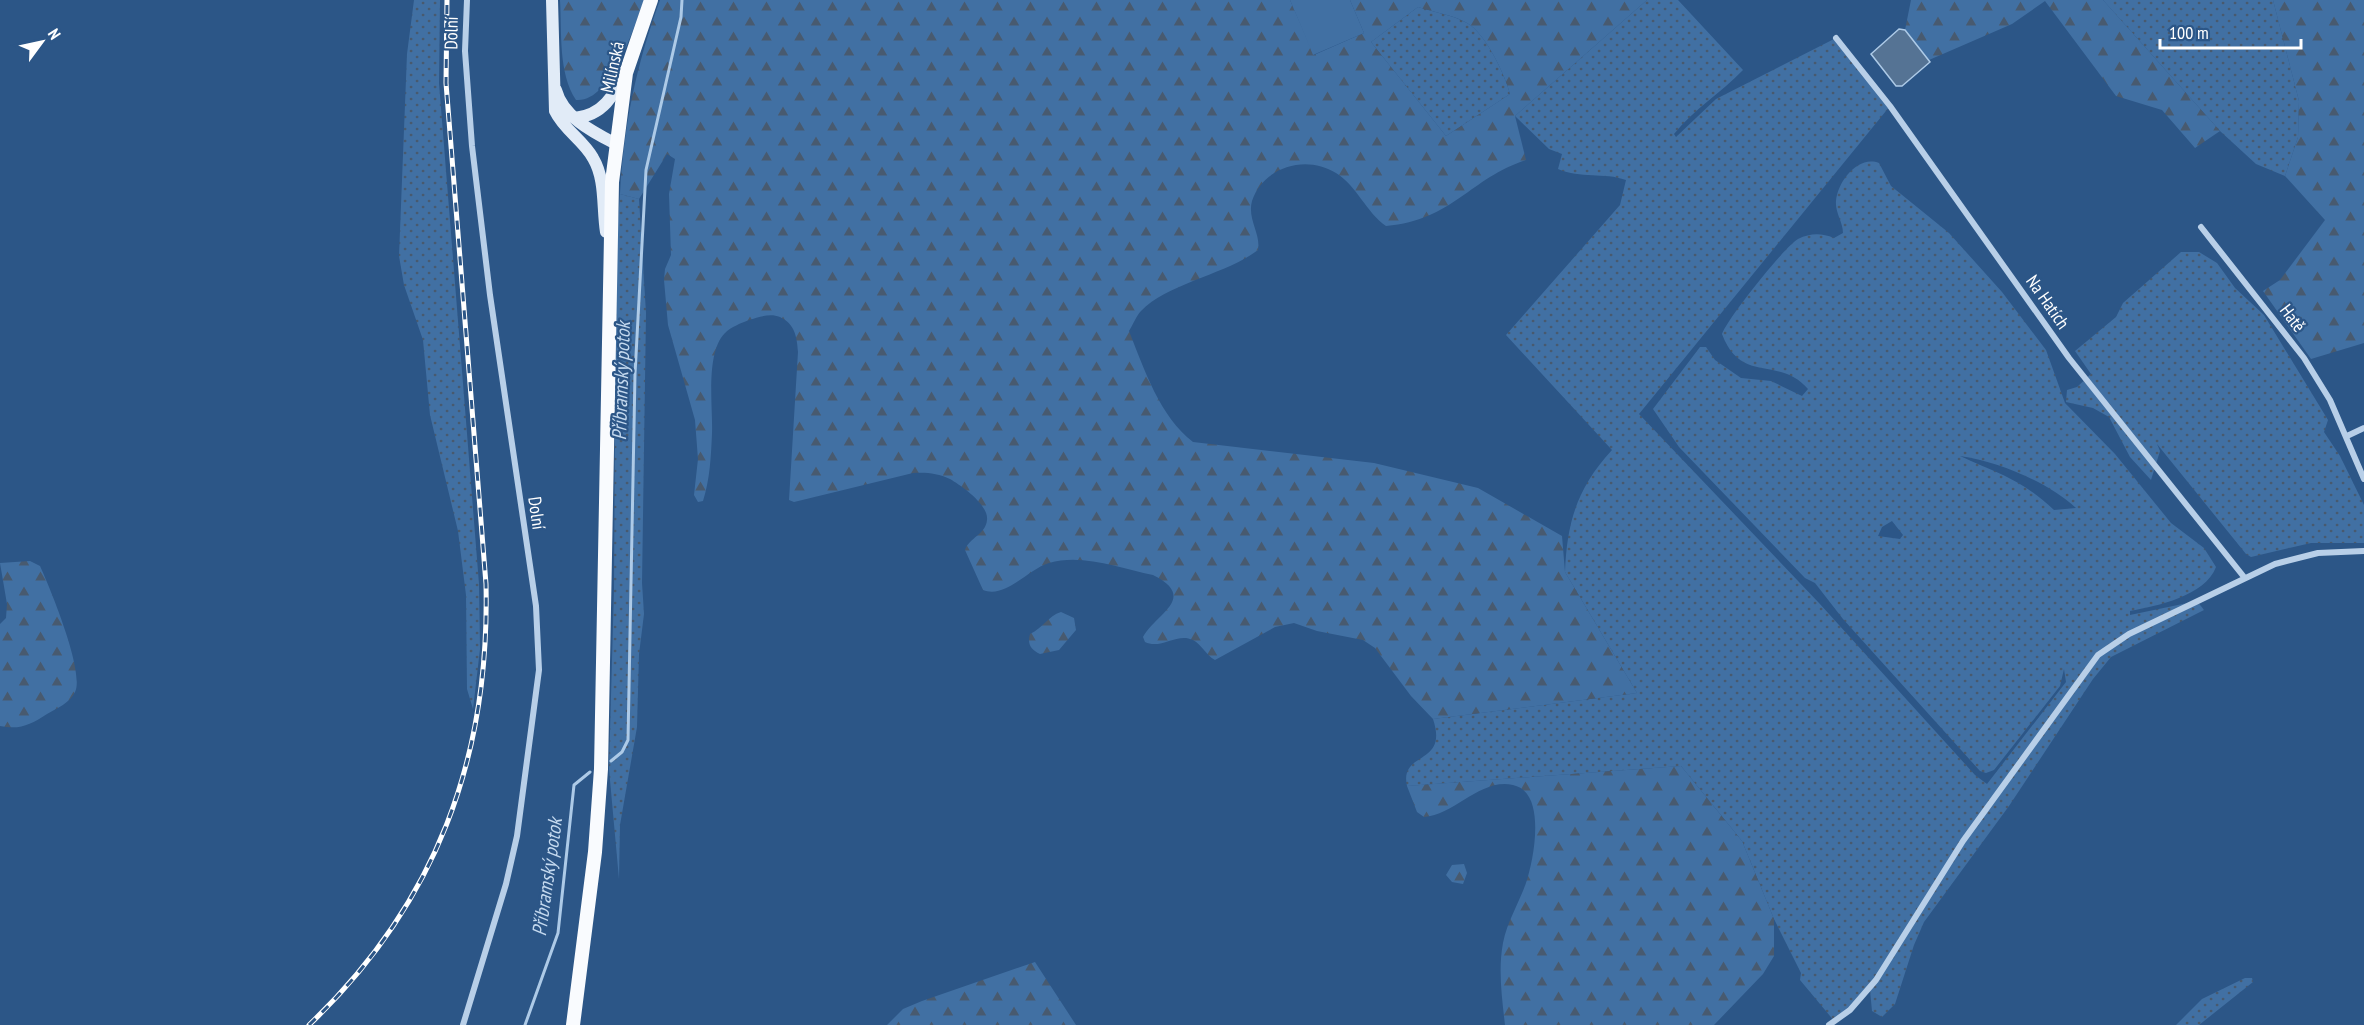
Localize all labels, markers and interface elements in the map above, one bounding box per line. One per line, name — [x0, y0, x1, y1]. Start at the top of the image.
north arrow — [12, 12, 72, 72]
scale bar — [2160, 12, 2301, 50]
street label: Dolní — [439, 16, 463, 50]
text: 100 m — [2169, 21, 2209, 44]
text: N — [44, 25, 65, 43]
street label: Milínská — [595, 39, 629, 95]
street label: Na Hatích — [2021, 271, 2075, 333]
street label: Hatě — [2275, 299, 2311, 337]
water label: Příbramský potok — [606, 319, 636, 441]
street label: Dolní — [523, 495, 551, 531]
water label: Příbramský potok — [526, 814, 568, 938]

